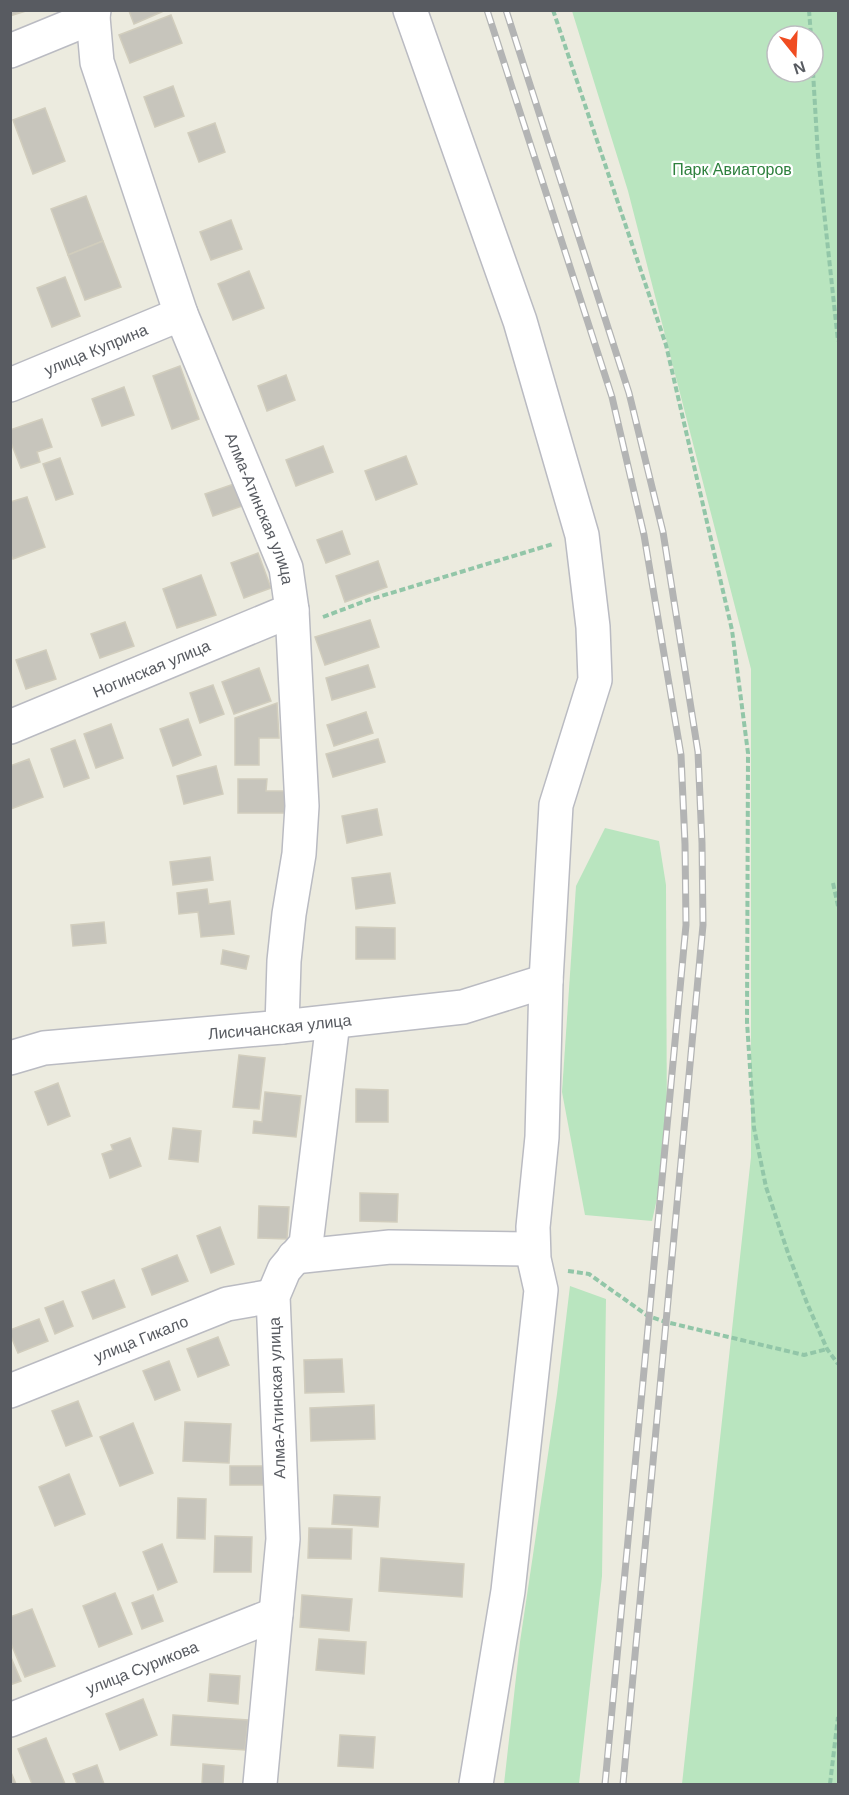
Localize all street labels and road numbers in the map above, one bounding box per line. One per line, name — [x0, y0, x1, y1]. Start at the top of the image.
street label: улица Куприна — [42, 320, 150, 378]
street label: Алма-Атинская улица — [222, 430, 297, 585]
street label: Ногинская улица — [90, 636, 213, 700]
street label: Лисичанская улица — [207, 1011, 352, 1042]
street label: улица Гикало — [91, 1312, 190, 1365]
street label: Алма-Атинская улица — [266, 1317, 288, 1479]
street label: улица Сурикова — [83, 1637, 200, 1697]

